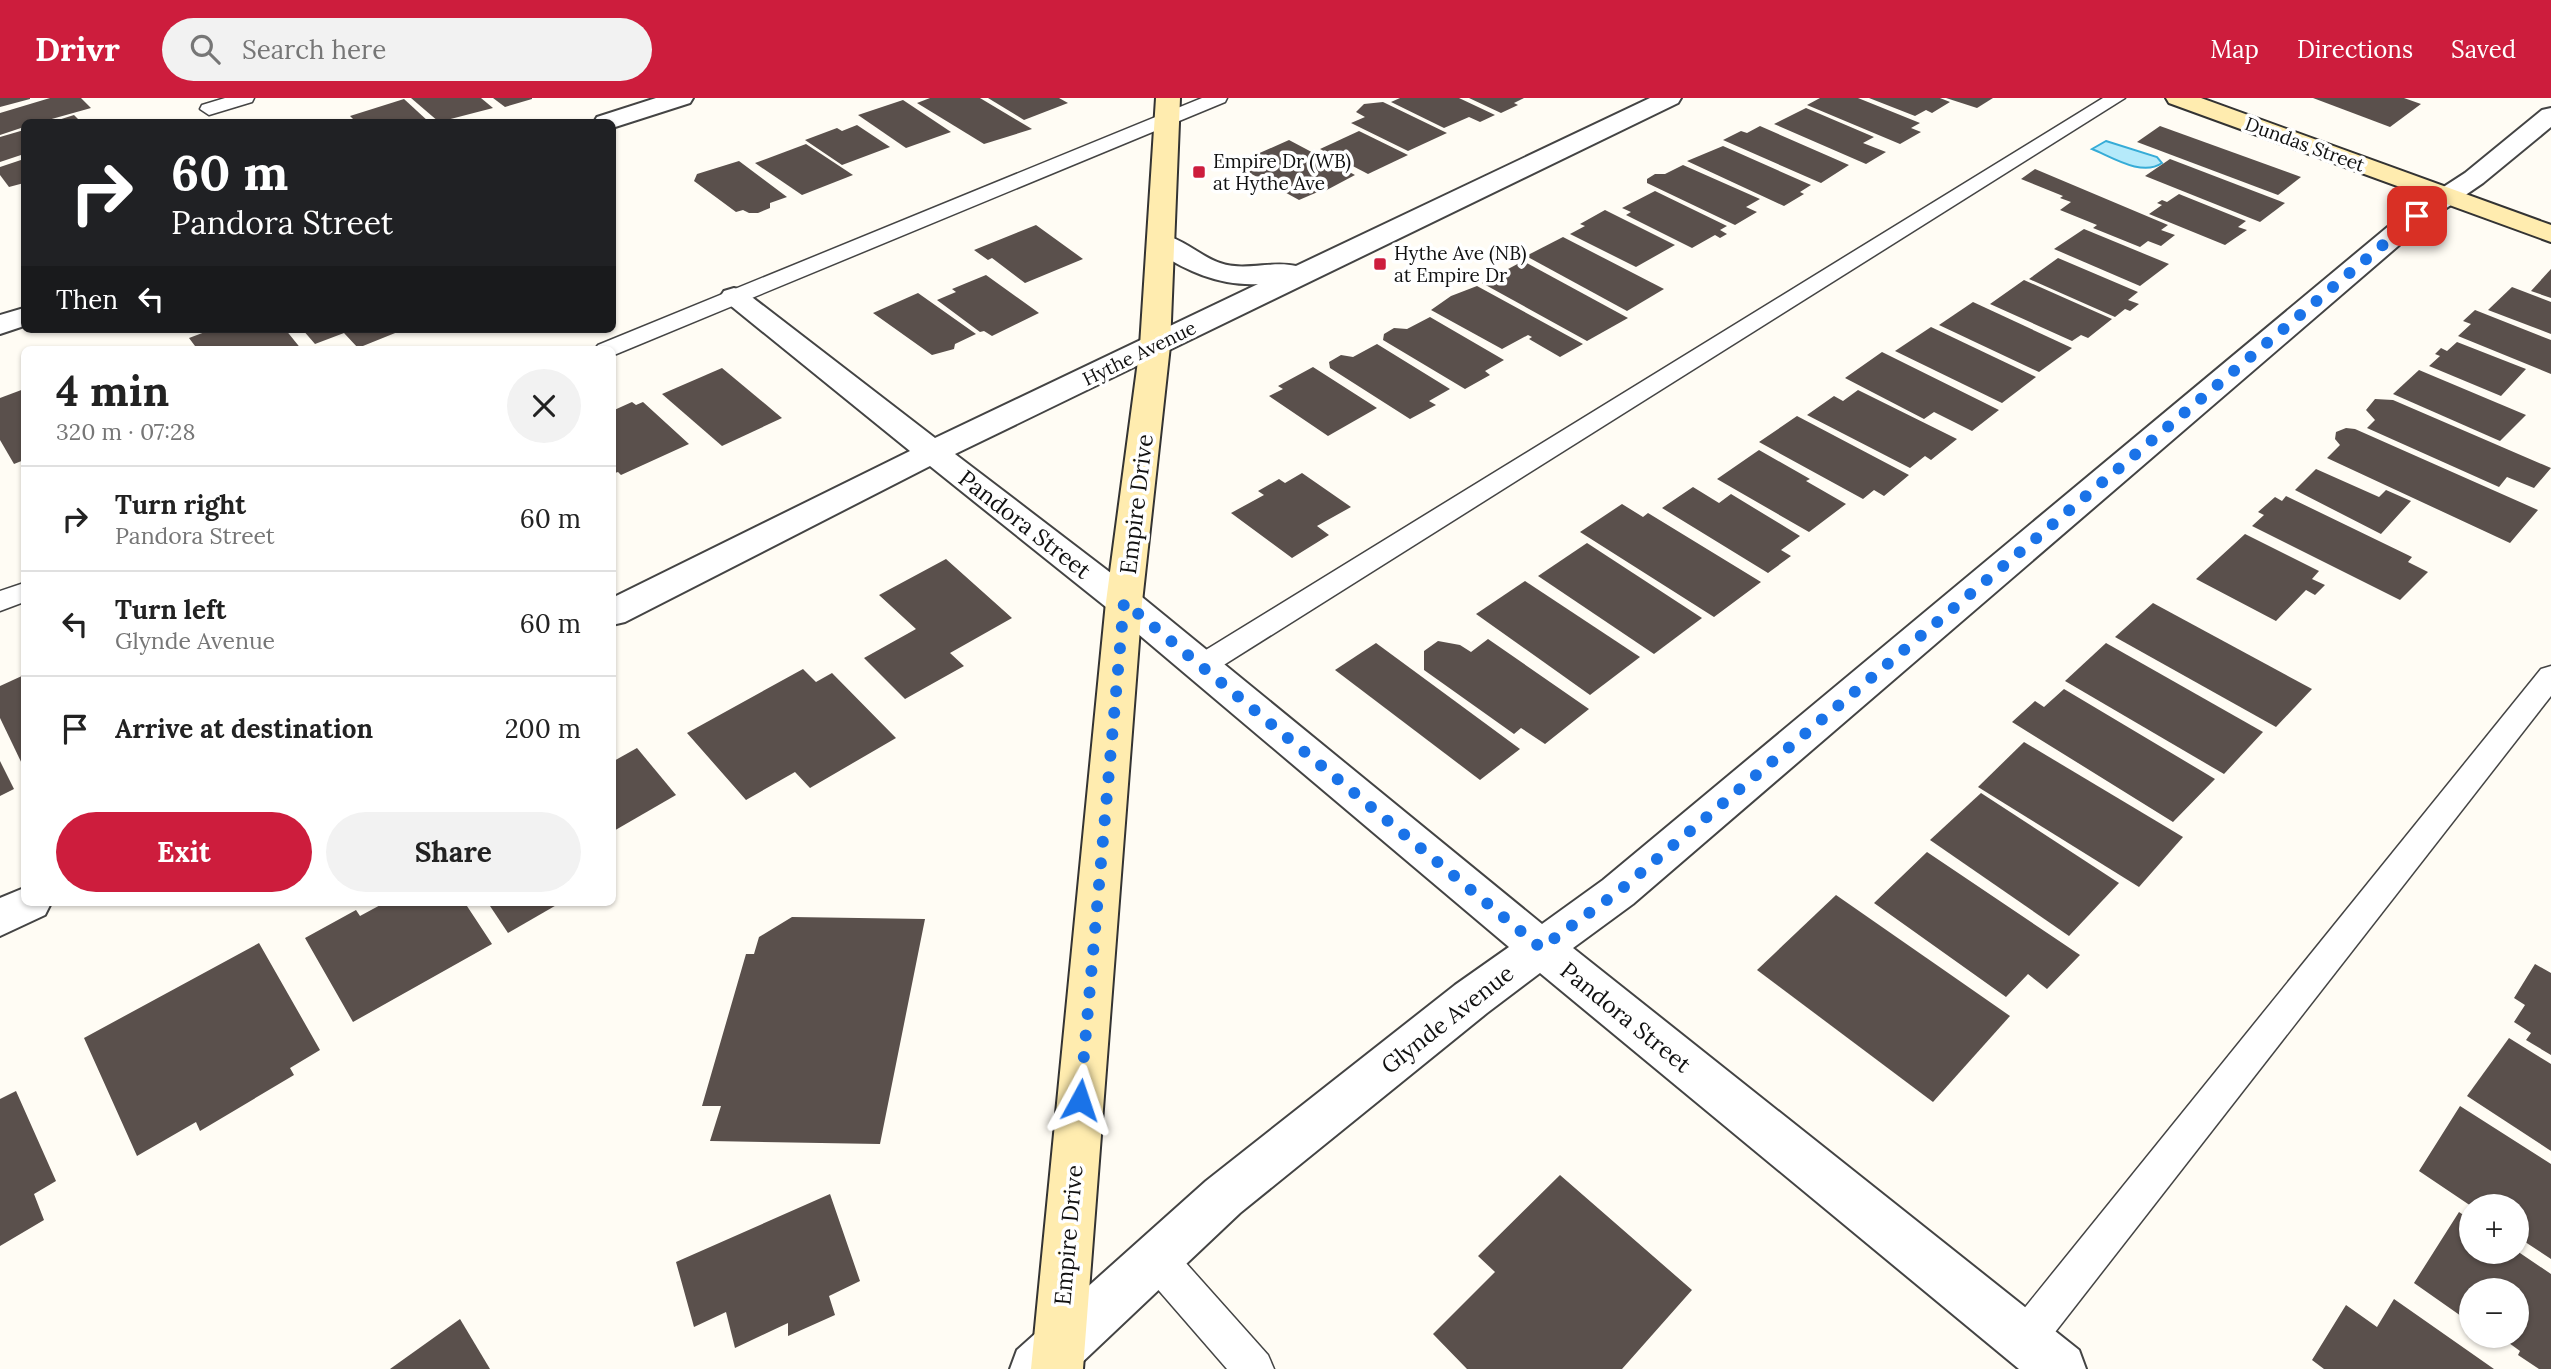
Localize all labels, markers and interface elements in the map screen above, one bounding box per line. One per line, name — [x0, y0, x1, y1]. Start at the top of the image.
search box — [162, 18, 652, 81]
text: Drivr — [35, 28, 120, 70]
icon: search — [186, 30, 224, 68]
text: Search here — [242, 33, 386, 66]
text: Map — [2210, 34, 2259, 65]
text: Directions — [2297, 34, 2413, 65]
text: Saved — [2451, 34, 2516, 65]
street label: Dundas Street — [2242, 111, 2369, 177]
text: 60 m — [171, 141, 288, 203]
icon: right — [56, 147, 147, 238]
place label: Empire Dr (WB) at Hythe Ave — [1213, 149, 1351, 195]
marker: Empire Dr (WB) at Hythe Ave — [1191, 164, 1207, 180]
pin — [2387, 186, 2447, 246]
icon: arrive — [2398, 197, 2436, 235]
text: Pandora Street — [171, 202, 393, 243]
place label: Hythe Ave (NB) at Empire Dr — [1394, 241, 1527, 287]
marker: Hythe Ave (NB) at Empire Dr — [1372, 256, 1388, 272]
icon: left — [132, 280, 170, 318]
text: Then — [56, 283, 118, 316]
street label: Hythe Avenue — [1078, 315, 1200, 391]
text: 4 min — [56, 364, 169, 418]
button: close — [507, 369, 581, 443]
text: 320 m · 07:28 — [56, 417, 195, 446]
street label: Empire Drive — [1113, 432, 1159, 576]
street label: Pandora Street — [953, 463, 1097, 585]
text: Turn right — [115, 488, 246, 521]
icon: right — [56, 500, 94, 538]
text: 60 m — [520, 502, 581, 535]
text: Pandora Street — [115, 521, 275, 550]
text: Turn left — [115, 593, 226, 626]
icon: left — [56, 605, 94, 643]
text: 60 m — [520, 607, 581, 640]
text: Glynde Avenue — [115, 626, 275, 655]
icon: arrive — [56, 710, 94, 748]
text: Arrive at destination — [115, 712, 373, 745]
text: 200 m — [505, 712, 581, 745]
button: Exit — [56, 812, 312, 892]
button: Share — [326, 812, 581, 892]
street label: Pandora Street — [1555, 955, 1697, 1079]
street label: Glynde Avenue — [1375, 958, 1519, 1080]
position arrow — [1043, 1063, 1117, 1137]
street label: Empire Drive — [1047, 1164, 1089, 1306]
map controls — [2459, 1194, 2529, 1348]
button: + — [2459, 1194, 2529, 1264]
button: − — [2459, 1278, 2529, 1348]

